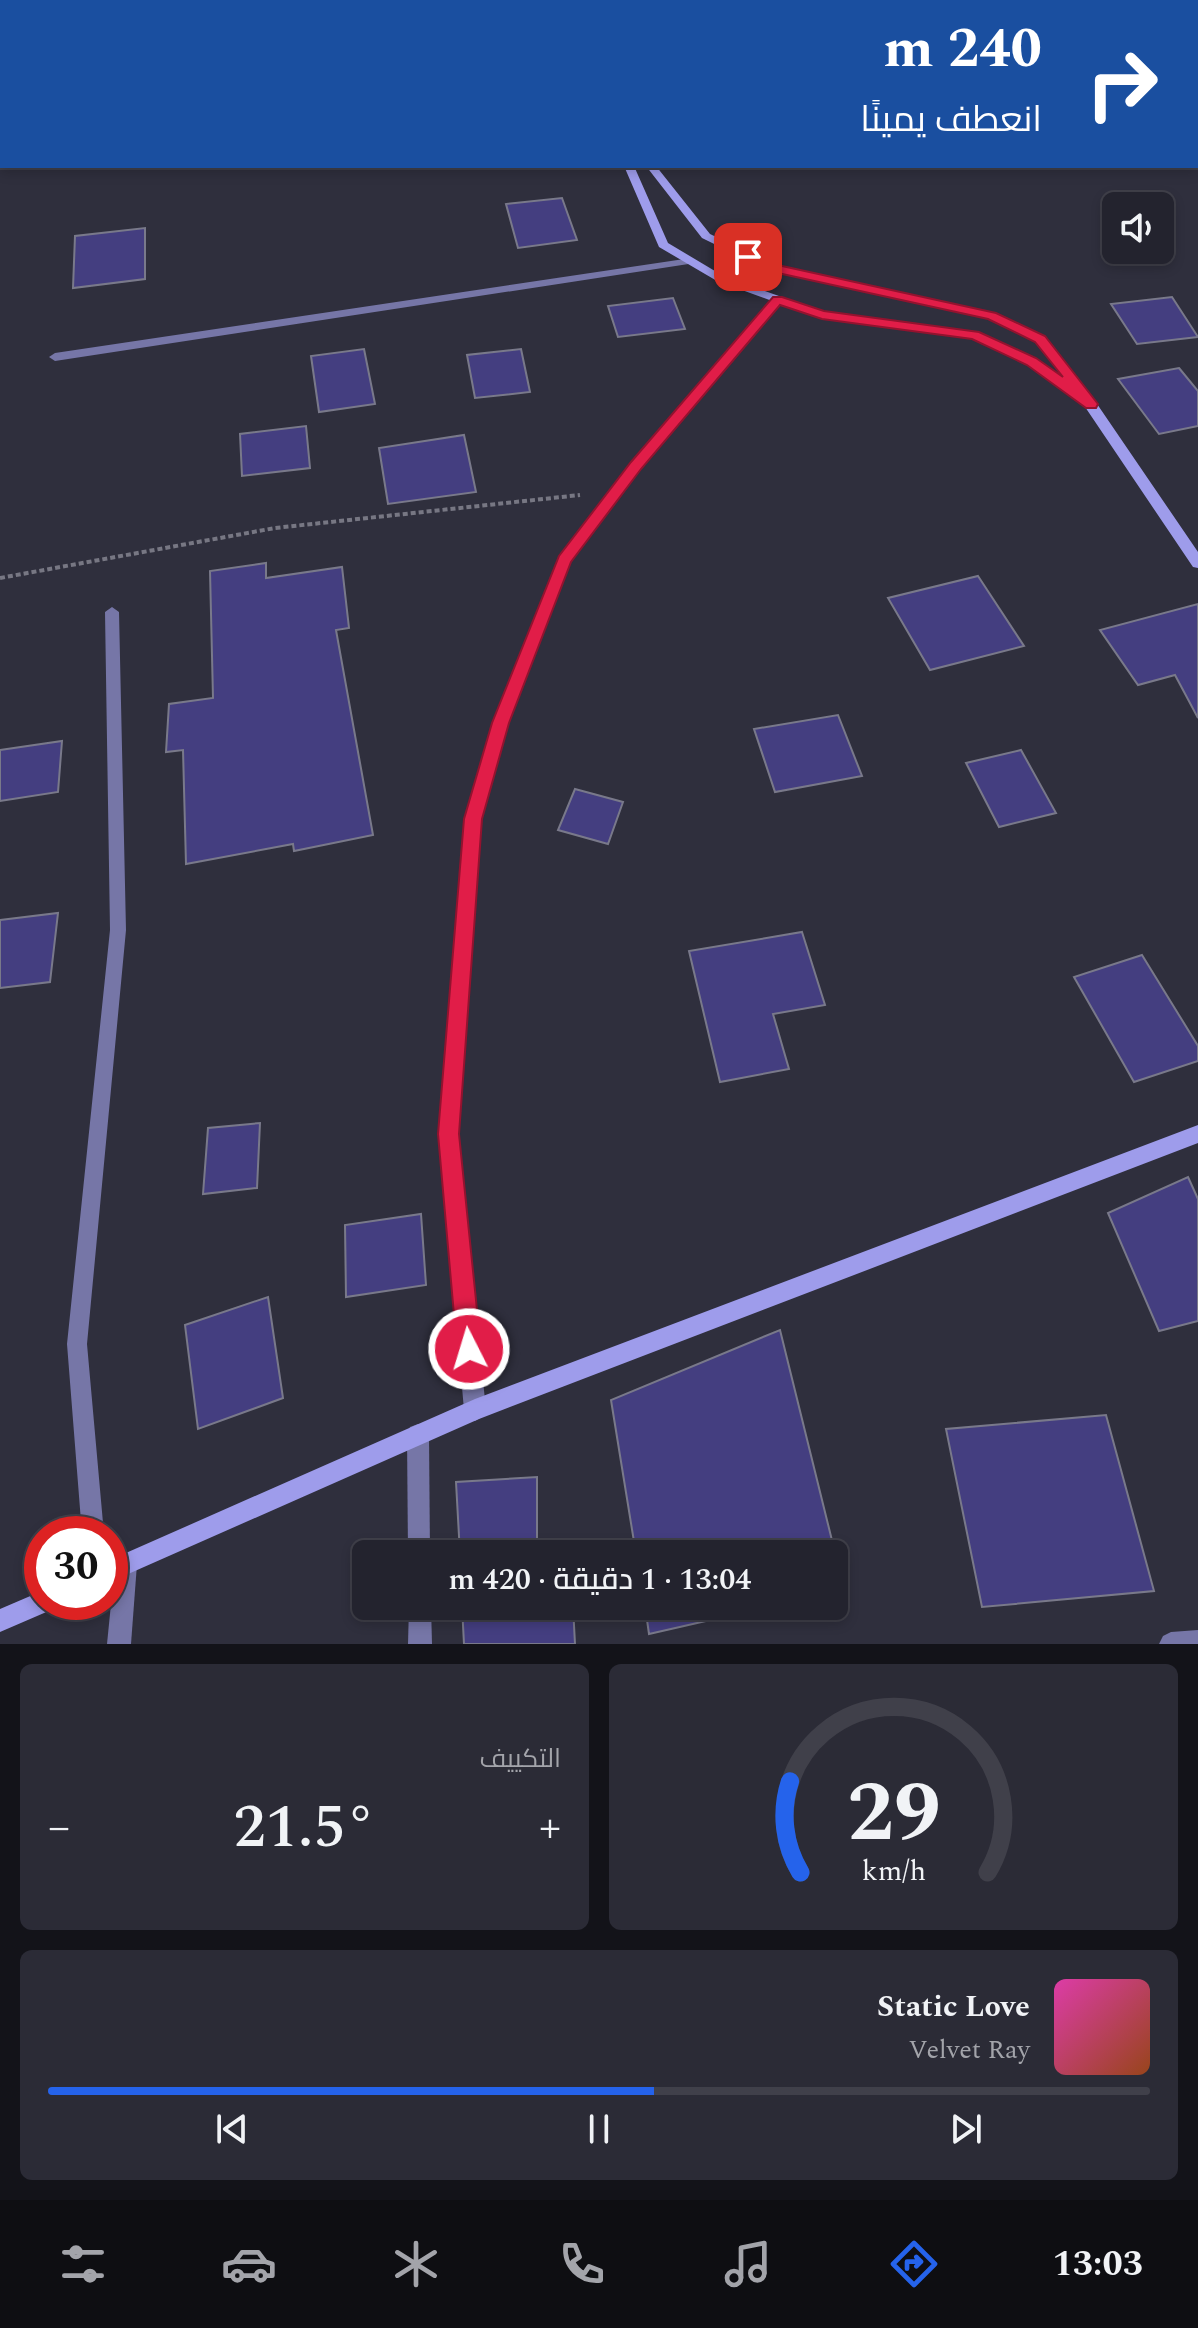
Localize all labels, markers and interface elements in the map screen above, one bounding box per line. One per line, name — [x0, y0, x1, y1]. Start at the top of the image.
text: 240 m — [883, 7, 1042, 92]
icon: right — [1070, 32, 1174, 136]
text: انعطف يمينًا — [860, 93, 1042, 148]
map controls — [1102, 192, 1174, 264]
button: sound — [1102, 192, 1174, 264]
pin — [714, 223, 782, 291]
icon: arrive — [726, 235, 770, 279]
position arrow — [427, 1307, 511, 1391]
speed limit sign: 30 — [24, 1516, 128, 1620]
text: 13:04 · 1 دقيقة · 420 m — [449, 1557, 751, 1603]
text: التكييف — [479, 1739, 561, 1779]
text: 29 — [847, 1751, 940, 1878]
text: 21.5° — [233, 1782, 376, 1874]
text: − — [48, 1794, 70, 1861]
text: + — [539, 1794, 561, 1861]
text: km/h — [861, 1850, 926, 1893]
text: Static Love — [877, 1984, 1030, 2030]
text: Velvet Ray — [909, 2030, 1030, 2070]
icon: previous — [210, 2107, 254, 2151]
icon: pause — [577, 2107, 621, 2151]
icon: next — [944, 2107, 988, 2151]
icon: filters — [55, 2236, 111, 2292]
icon: car — [221, 2236, 277, 2292]
icon: climate — [388, 2236, 444, 2292]
icon: phone — [554, 2236, 610, 2292]
icon: music — [720, 2236, 776, 2292]
icon: directions — [886, 2236, 942, 2292]
text: 13:03 — [1052, 2237, 1143, 2292]

